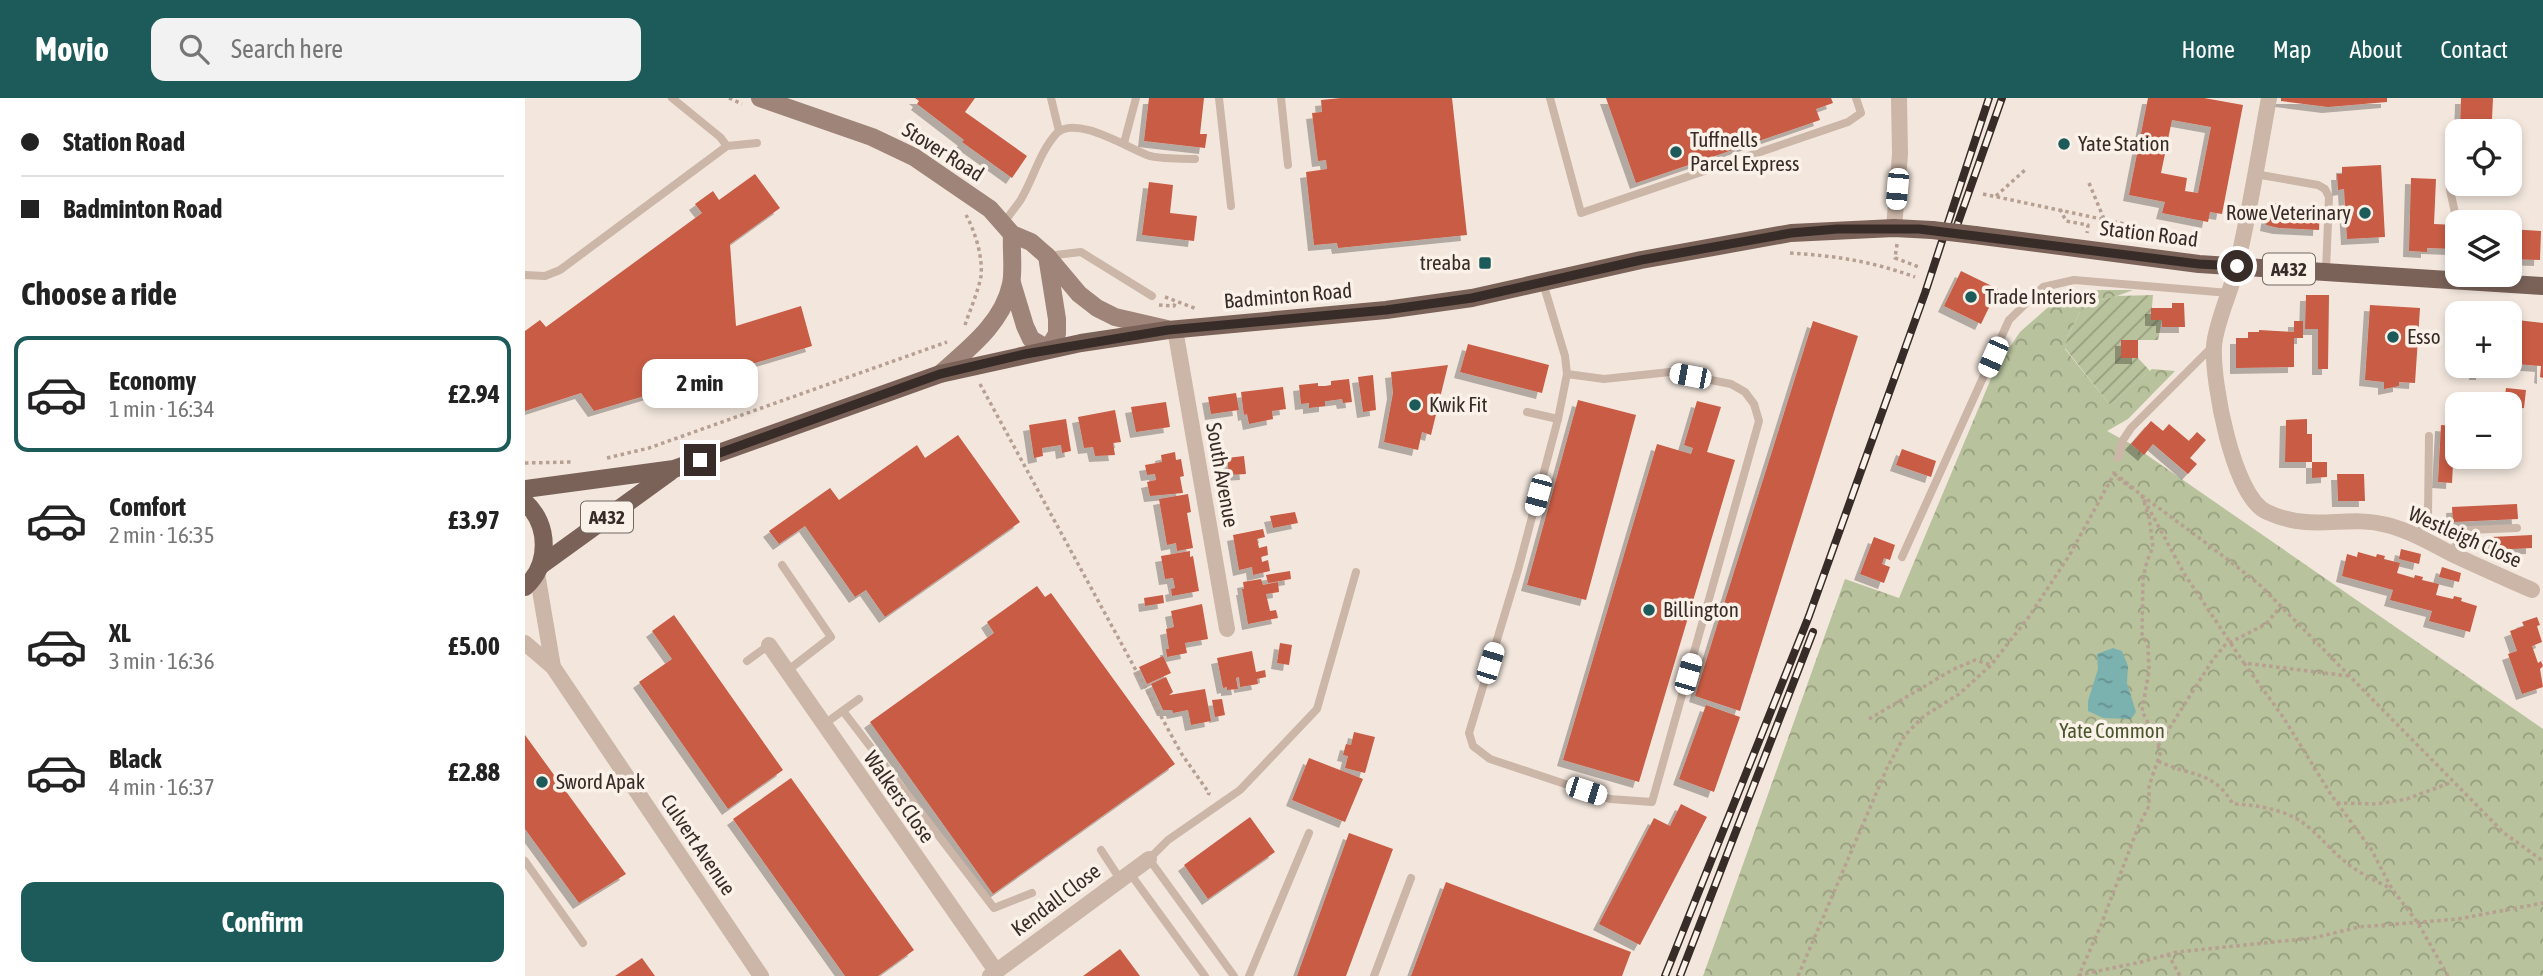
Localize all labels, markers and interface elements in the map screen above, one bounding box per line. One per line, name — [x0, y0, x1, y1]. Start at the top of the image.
search box — [151, 18, 641, 81]
text: Movio — [35, 30, 109, 68]
icon: search — [175, 30, 213, 68]
text: Search here — [231, 34, 343, 64]
text: Home — [2181, 36, 2235, 63]
text: Map — [2273, 36, 2311, 63]
text: About — [2349, 36, 2402, 63]
text: Contact — [2440, 36, 2508, 63]
street label: Stover Road — [898, 117, 989, 186]
map controls — [2445, 119, 2522, 469]
button: locate — [2445, 119, 2522, 196]
text: Station Road — [63, 127, 185, 157]
place label: Tuffnells Parcel Express — [1690, 127, 1800, 175]
place label: Yate Station — [2078, 131, 2170, 155]
marker: Yate Station — [2056, 136, 2072, 152]
marker: Tuffnells Parcel Express — [1668, 144, 1684, 160]
car — [1885, 167, 1910, 211]
text: Badminton Road — [63, 194, 222, 224]
place label: Rowe Veterinary — [2226, 200, 2351, 224]
marker: Rowe Veterinary — [2357, 205, 2373, 221]
button: layers — [2445, 210, 2522, 287]
street label: Station Road — [2099, 215, 2199, 251]
place label: treaba — [1420, 250, 1471, 274]
route start — [2221, 250, 2253, 282]
road number: A432 — [2263, 253, 2315, 284]
marker: treaba — [1477, 255, 1493, 271]
text: Choose a ride — [21, 275, 177, 312]
street label: Badminton Road — [1223, 277, 1353, 313]
place label: Trade Interiors — [1985, 284, 2096, 308]
marker: Trade Interiors — [1963, 289, 1979, 305]
button: + — [2445, 301, 2522, 378]
place label: Esso — [2407, 324, 2441, 348]
marker: Esso — [2385, 329, 2401, 345]
car — [1975, 334, 2012, 380]
callout: 2 min — [642, 358, 758, 408]
car — [1668, 362, 1713, 390]
icon: car — [25, 363, 88, 426]
text: Economy — [109, 366, 196, 396]
text: 2 min — [677, 370, 723, 396]
text: £2.94 — [448, 379, 500, 409]
place label: Kwik Fit — [1429, 392, 1488, 416]
button: − — [2445, 392, 2522, 469]
text: 1 min · 16:34 — [109, 396, 215, 422]
marker: Kwik Fit — [1407, 397, 1423, 413]
street label: South Avenue — [1202, 421, 1244, 529]
route end — [684, 444, 716, 476]
car — [1523, 472, 1554, 518]
icon: car — [25, 489, 88, 552]
text: Comfort — [109, 492, 186, 522]
street label: Westleigh Close — [2405, 501, 2526, 572]
road number: A432 — [581, 502, 633, 532]
text: £3.97 — [448, 505, 500, 535]
text: 2 min · 16:35 — [109, 522, 215, 548]
place label: Billington — [1663, 597, 1739, 621]
marker: Billington — [1641, 602, 1657, 618]
icon: car — [25, 615, 88, 678]
text: XL — [109, 618, 131, 648]
text: £5.00 — [448, 631, 500, 661]
car — [1474, 640, 1507, 686]
text: 3 min · 16:36 — [109, 648, 215, 674]
car — [1673, 651, 1704, 697]
park label: Yate Common — [2059, 718, 2165, 742]
icon: car — [25, 741, 88, 804]
text: Black — [109, 744, 161, 774]
street label: Walkers Close — [859, 746, 940, 847]
text: £2.88 — [448, 757, 500, 787]
place label: Sword Apak — [556, 769, 645, 793]
text: 4 min · 16:37 — [109, 774, 215, 800]
marker: Sword Apak — [534, 774, 550, 790]
car — [1563, 775, 1610, 807]
street label: Culvert Avenue — [656, 790, 741, 899]
street label: Kendall Close — [1006, 858, 1105, 940]
button: Confirm — [21, 882, 504, 962]

